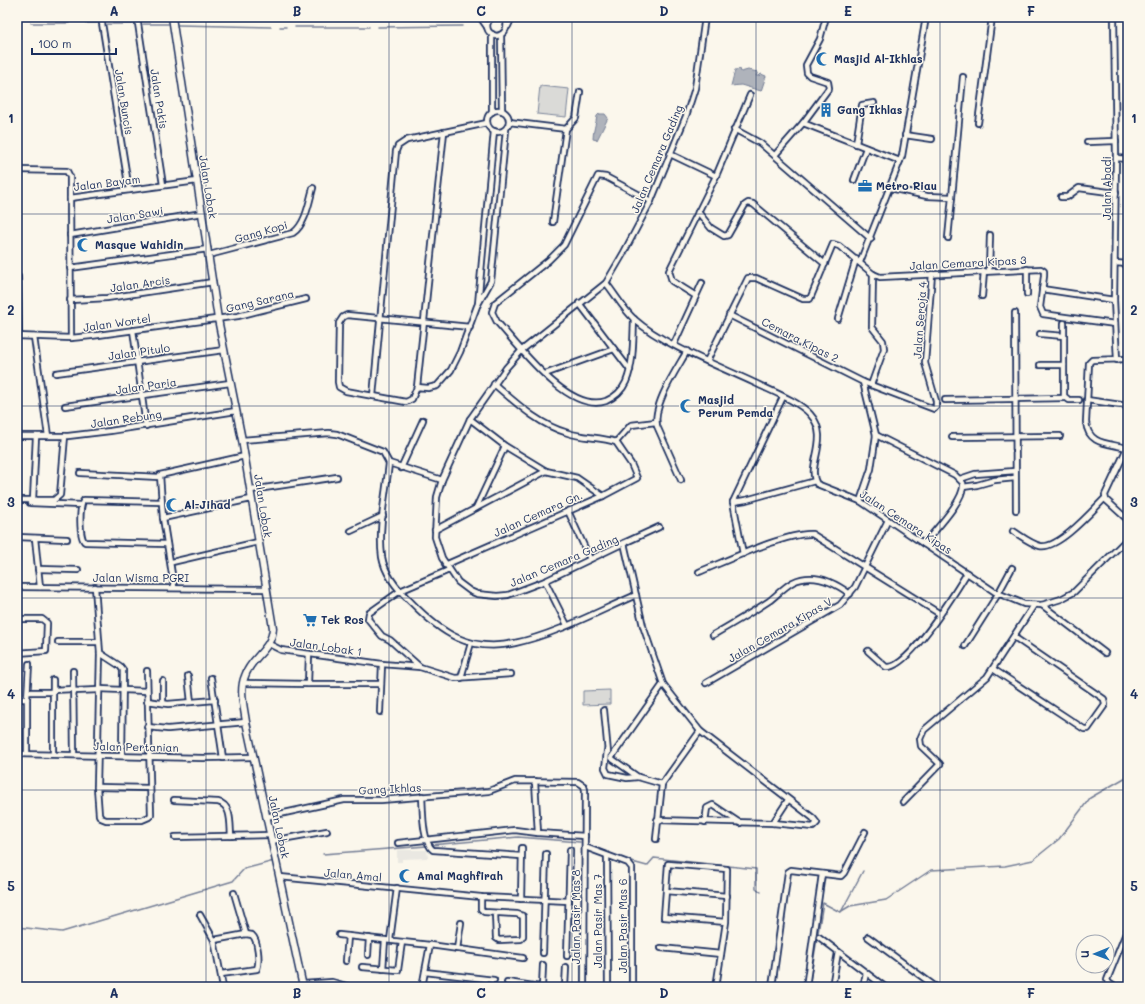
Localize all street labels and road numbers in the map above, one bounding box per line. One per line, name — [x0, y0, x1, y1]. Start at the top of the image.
street label: Jalan Buncis — [112, 68, 137, 136]
street label: Jalan Pakis — [147, 68, 172, 130]
street label: Jalan Cemara Gading — [627, 102, 686, 215]
street label: Jalan Lobak — [196, 154, 221, 220]
street label: Jalan Abadi — [1099, 156, 1114, 220]
street label: Jalan Bayam — [73, 171, 141, 194]
street label: Jalan Sawi — [106, 203, 164, 226]
street label: Gang Kopi — [233, 217, 289, 246]
street label: Jalan Cemara Kipas 3 — [909, 252, 1027, 273]
street label: Jalan Arcis — [109, 272, 171, 295]
street label: Jalan Seroja 4 — [909, 280, 930, 359]
street label: Gang Sarana — [224, 285, 296, 316]
street label: Jalan Wortel — [82, 310, 152, 335]
street label: Cemara Kipas 2 — [759, 314, 841, 365]
street label: Jalan Pitulo — [107, 340, 171, 363]
street label: Jalan Paria — [114, 374, 178, 397]
street label: Jalan Rebung — [89, 406, 162, 431]
street label: Jalan Lobak — [251, 473, 276, 539]
street label: Jalan Cemara Kipas — [857, 486, 955, 557]
street label: Jalan Cemara Gn. — [491, 487, 585, 540]
street label: Jalan Cemara Gading — [507, 531, 620, 590]
street label: Jalan Wisma PGRI — [93, 570, 189, 585]
street label: Jalan Cemara Kipas V — [725, 594, 835, 666]
street label: Jalan Lobak 1 — [289, 634, 363, 659]
street label: Jalan Pertanian — [93, 738, 179, 755]
street label: Gang Ikhlas — [358, 779, 422, 798]
street label: Jalan Lobak — [265, 794, 294, 860]
street label: Jalan Amal — [323, 864, 383, 885]
street label: Jalan Pasir Mas 8 — [568, 869, 583, 964]
street label: Jalan Pasir Mas 7 — [590, 874, 605, 968]
street label: Jalan Pasir Mas 6 — [615, 879, 630, 973]

